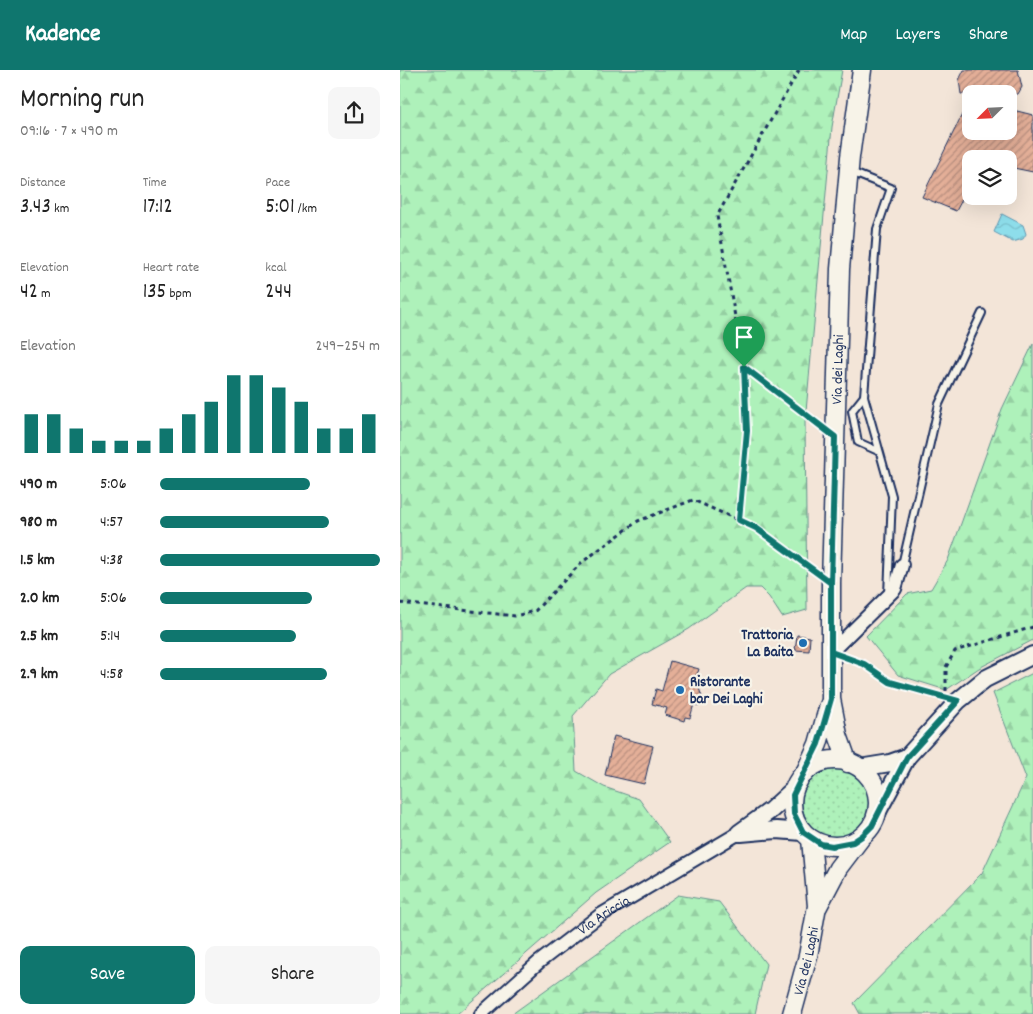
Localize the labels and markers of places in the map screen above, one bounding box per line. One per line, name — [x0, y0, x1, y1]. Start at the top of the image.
pin — [723, 316, 765, 367]
place label: Trattoria La Baita — [741, 625, 794, 664]
marker: Trattoria La Baita — [797, 637, 809, 649]
place label: Ristorante bar Dei Laghi — [690, 672, 763, 711]
marker: Ristorante bar Dei Laghi — [674, 684, 686, 696]

